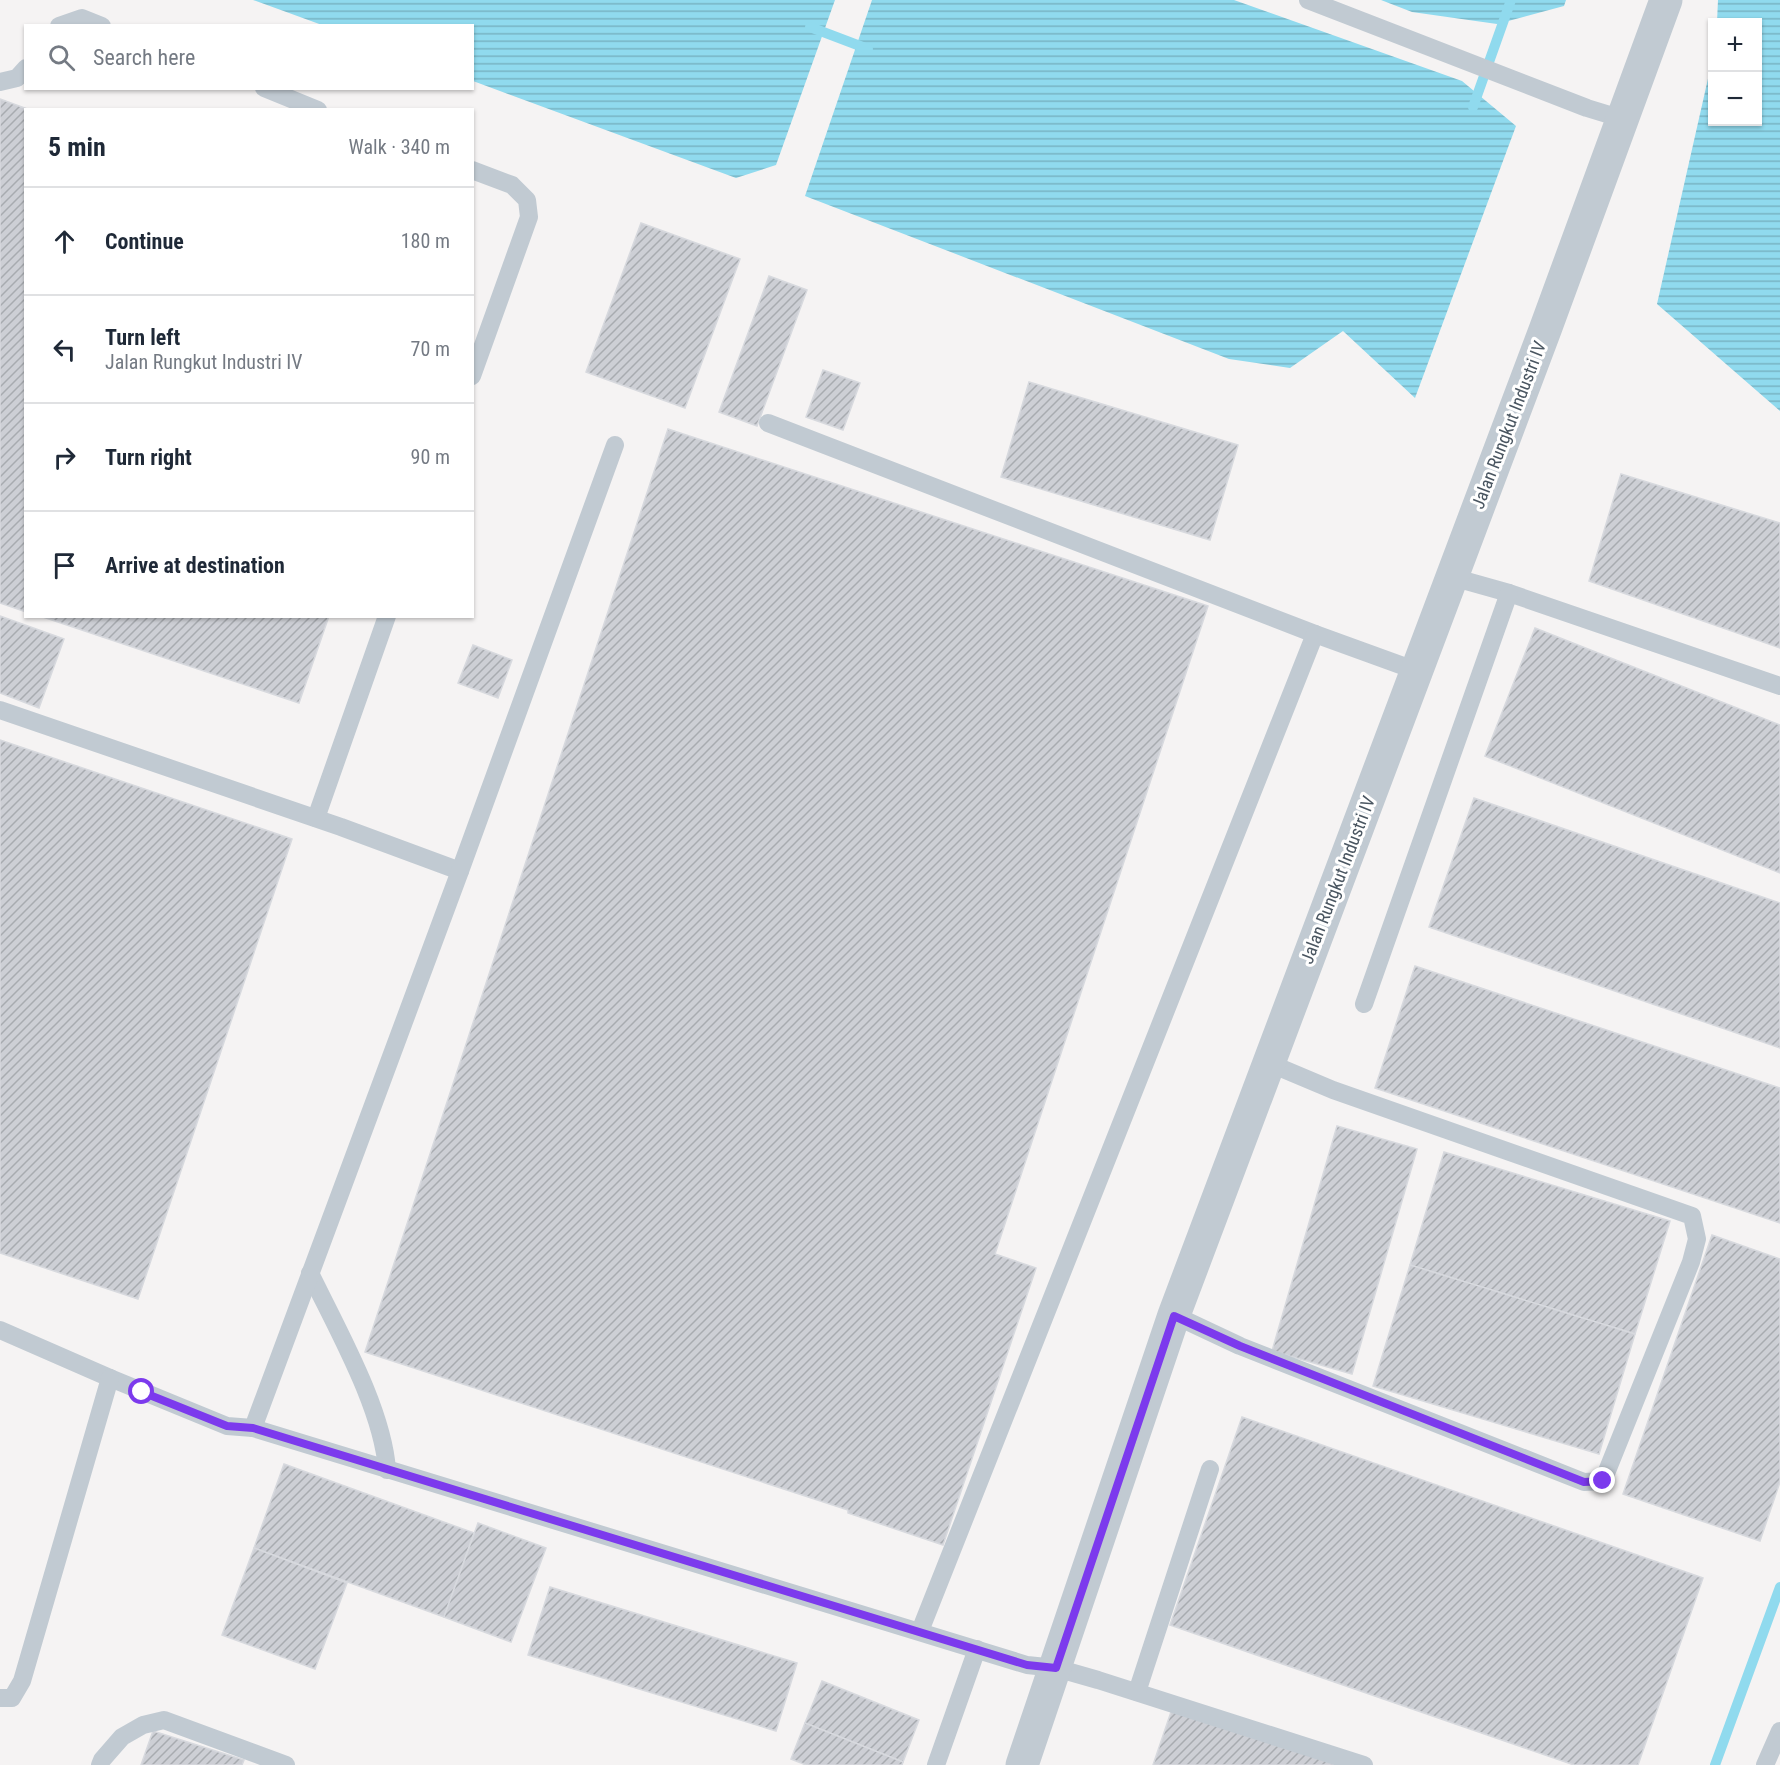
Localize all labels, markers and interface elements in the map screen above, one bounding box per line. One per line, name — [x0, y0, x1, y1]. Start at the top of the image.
map controls — [1708, 18, 1762, 126]
button: + — [1708, 18, 1762, 72]
search box — [24, 24, 474, 90]
icon: search — [45, 41, 78, 74]
text: Search here — [93, 45, 195, 70]
button: − — [1708, 72, 1762, 126]
text: 5 min — [48, 132, 106, 162]
text: Walk · 340 m — [349, 135, 450, 159]
icon: ahead — [48, 225, 81, 258]
text: Continue — [105, 229, 184, 254]
text: 180 m — [401, 229, 450, 253]
text: Turn left — [105, 325, 180, 350]
icon: left — [48, 333, 81, 366]
text: 70 m — [411, 337, 450, 361]
street label: Jalan Rungkut Industri IV — [1467, 338, 1550, 512]
text: Jalan Rungkut Industri IV — [105, 350, 303, 374]
icon: right — [48, 441, 81, 474]
text: Turn right — [105, 445, 192, 470]
text: 90 m — [411, 445, 450, 469]
icon: arrive — [48, 549, 81, 582]
text: Arrive at destination — [105, 553, 285, 578]
street label: Jalan Rungkut Industri IV — [1296, 793, 1379, 967]
route start — [128, 1378, 154, 1404]
route end — [1589, 1467, 1615, 1493]

